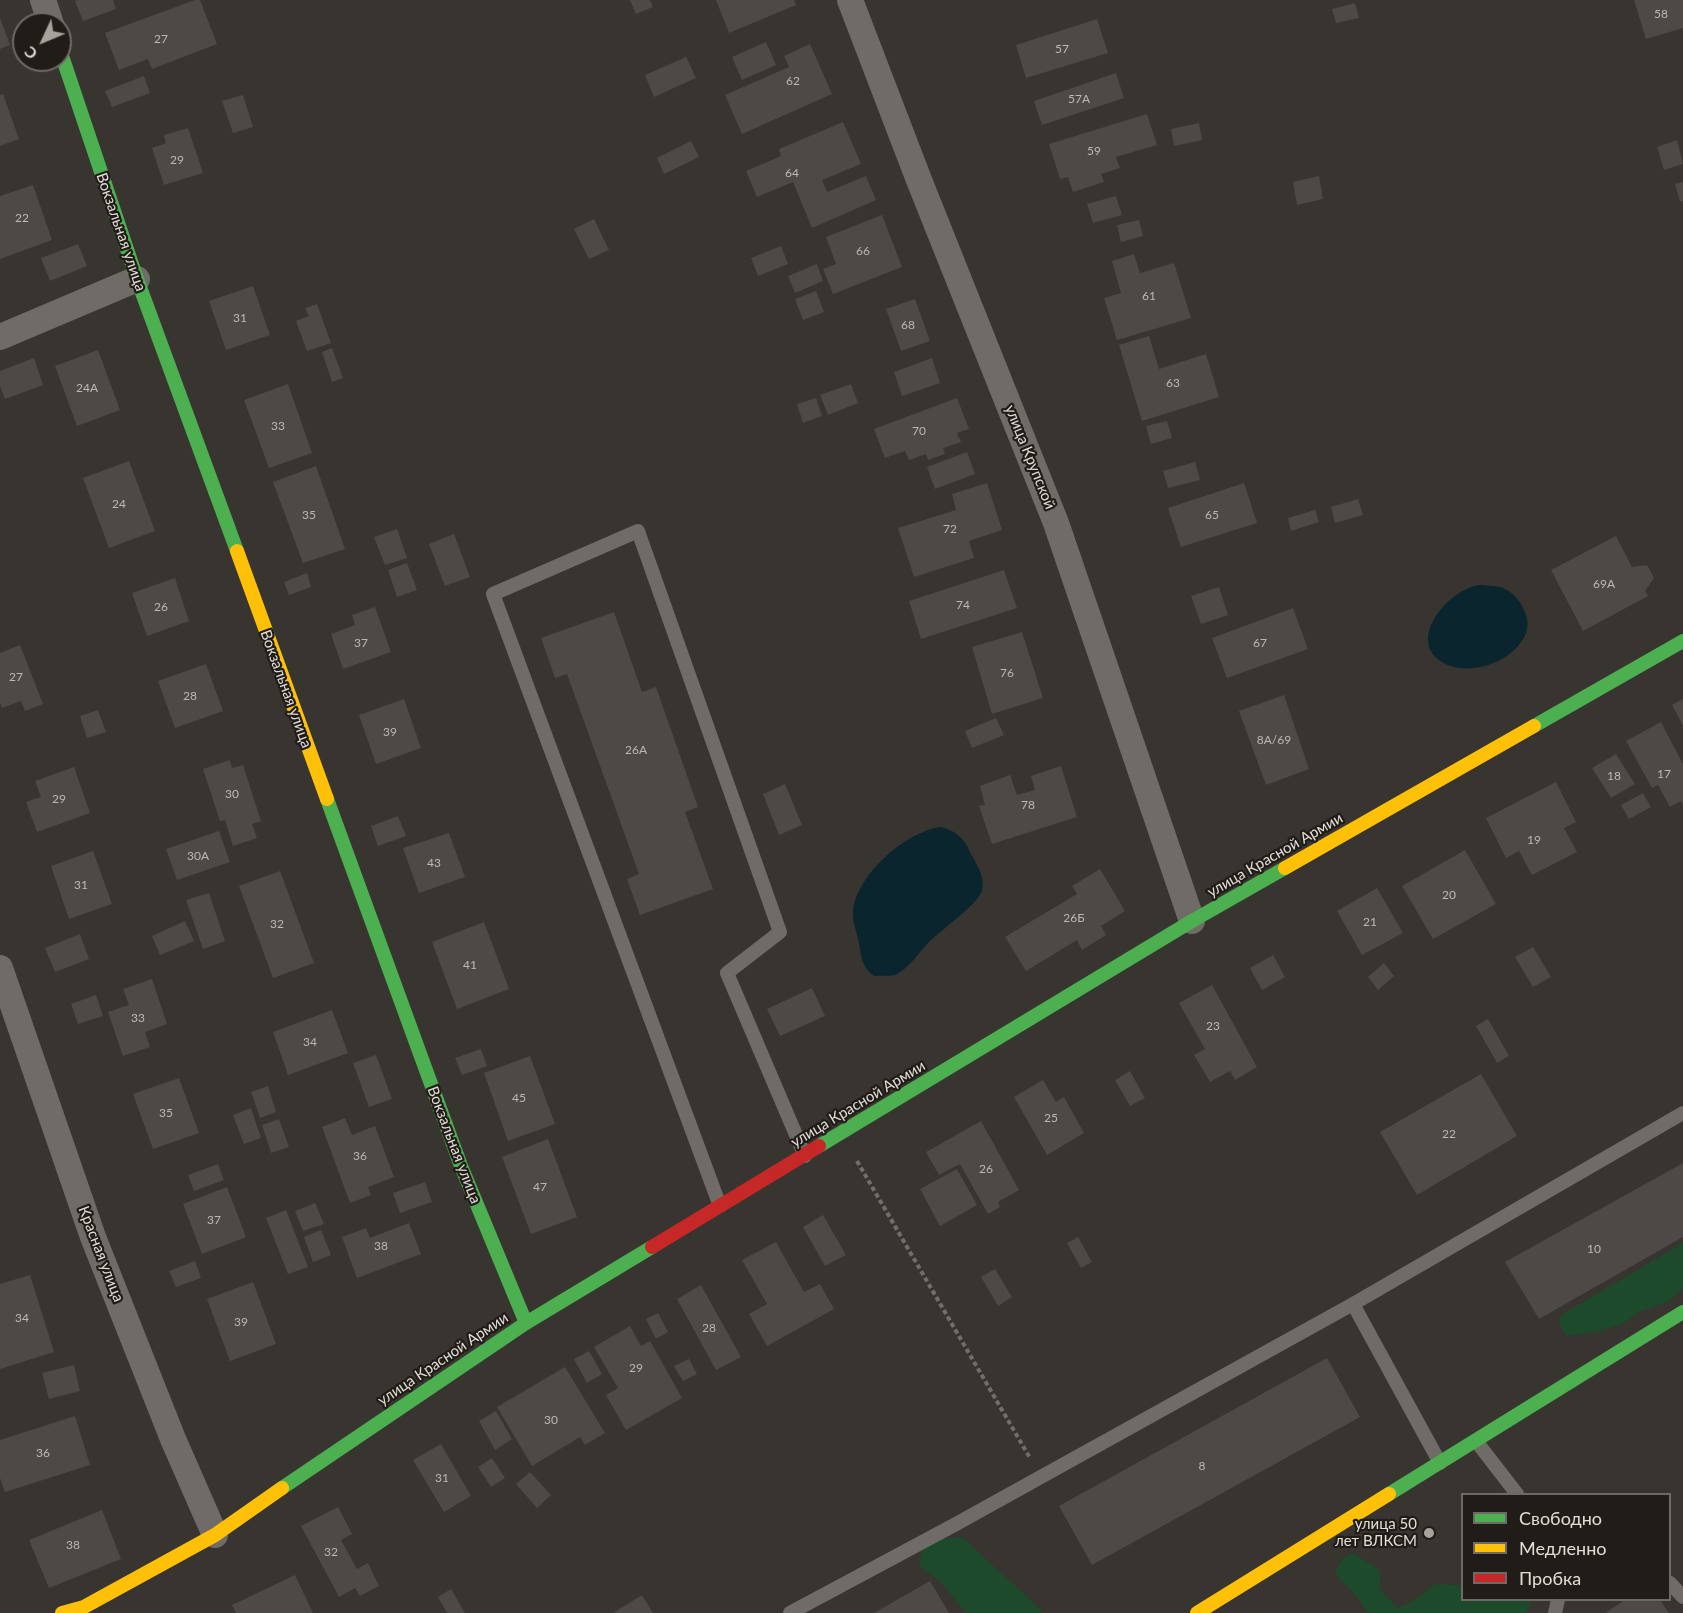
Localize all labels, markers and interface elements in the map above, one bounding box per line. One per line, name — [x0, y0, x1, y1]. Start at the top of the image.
house number: 58 — [1654, 7, 1668, 21]
north arrow — [12, 12, 72, 72]
house number: 27 — [154, 32, 168, 46]
house number: 57 — [1055, 42, 1069, 56]
text: С — [20, 43, 41, 64]
house number: 62 — [786, 74, 800, 88]
house number: 57А — [1068, 92, 1090, 106]
house number: 59 — [1087, 144, 1101, 158]
house number: 29 — [170, 153, 184, 167]
house number: 64 — [785, 166, 799, 180]
street label: Вокзальная улица — [92, 170, 150, 294]
house number: 22 — [15, 211, 29, 225]
house number: 66 — [856, 244, 870, 258]
house number: 61 — [1142, 289, 1156, 303]
house number: 31 — [233, 311, 247, 325]
house number: 68 — [901, 318, 915, 332]
house number: 63 — [1166, 376, 1180, 390]
house number: 24А — [76, 381, 98, 395]
street label: улица Крупской — [1001, 402, 1059, 512]
house number: 33 — [271, 419, 285, 433]
house number: 70 — [912, 424, 926, 438]
house number: 24 — [112, 497, 126, 511]
house number: 35 — [302, 508, 316, 522]
house number: 65 — [1205, 508, 1219, 522]
house number: 72 — [943, 522, 957, 536]
house number: 69А — [1593, 577, 1615, 591]
house number: 74 — [956, 598, 970, 612]
house number: 26 — [154, 600, 168, 614]
street label: Вокзальная улица — [256, 628, 316, 750]
house number: 37 — [354, 636, 368, 650]
house number: 67 — [1253, 636, 1267, 650]
house number: 76 — [1000, 666, 1014, 680]
house number: 27 — [9, 670, 23, 684]
house number: 28 — [183, 689, 197, 703]
house number: 39 — [383, 725, 397, 739]
house number: 8А/69 — [1257, 733, 1291, 747]
house number: 26А — [625, 743, 647, 757]
house number: 17 — [1657, 767, 1671, 781]
house number: 18 — [1607, 769, 1621, 783]
house number: 30 — [225, 787, 239, 801]
house number: 29 — [52, 792, 66, 806]
house number: 78 — [1021, 798, 1035, 812]
street label: улица Красной Армии — [1204, 809, 1346, 901]
house number: 19 — [1527, 833, 1541, 847]
house number: 30А — [187, 849, 209, 863]
house number: 43 — [427, 856, 441, 870]
house number: 31 — [74, 878, 88, 892]
house number: 20 — [1442, 888, 1456, 902]
house number: 26Б — [1063, 911, 1085, 925]
house number: 21 — [1363, 915, 1377, 929]
house number: 32 — [270, 917, 284, 931]
house number: 41 — [463, 958, 477, 972]
house number: 33 — [131, 1011, 145, 1025]
house number: 23 — [1206, 1019, 1220, 1033]
house number: 34 — [303, 1035, 317, 1049]
street label: улица Красной Армии — [788, 1057, 928, 1151]
street label: Вокзальная улица — [423, 1084, 485, 1206]
house number: 45 — [512, 1091, 526, 1105]
house number: 35 — [159, 1106, 173, 1120]
house number: 25 — [1044, 1111, 1058, 1125]
house number: 22 — [1442, 1127, 1456, 1141]
house number: 36 — [353, 1149, 367, 1163]
house number: 26 — [979, 1162, 993, 1176]
house number: 47 — [533, 1180, 547, 1194]
street label: Красная улица — [74, 1204, 128, 1304]
house number: 37 — [207, 1213, 221, 1227]
house number: 38 — [374, 1239, 388, 1253]
house number: 10 — [1587, 1242, 1601, 1256]
street label: улица Красной Армии — [374, 1309, 512, 1409]
house number: 34 — [15, 1311, 29, 1325]
house number: 39 — [234, 1315, 248, 1329]
house number: 28 — [702, 1321, 716, 1335]
house number: 29 — [629, 1361, 643, 1375]
house number: 30 — [544, 1413, 558, 1427]
house number: 36 — [36, 1446, 50, 1460]
house number: 8 — [1199, 1459, 1205, 1473]
house number: 31 — [435, 1471, 449, 1485]
legend — [1461, 1493, 1671, 1601]
text: Свободно — [1519, 1507, 1602, 1529]
place label: улица 50 лет ВЛКСМ — [1335, 1515, 1417, 1550]
marker: улица 50 лет ВЛКСМ — [1422, 1526, 1436, 1540]
text: Медленно — [1519, 1537, 1607, 1559]
house number: 38 — [66, 1538, 80, 1552]
house number: 32 — [324, 1545, 338, 1559]
text: Пробка — [1519, 1567, 1581, 1589]

